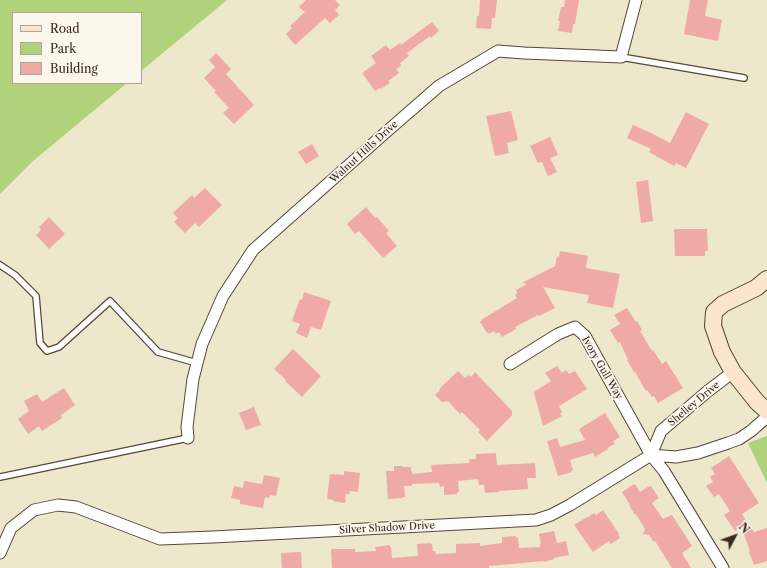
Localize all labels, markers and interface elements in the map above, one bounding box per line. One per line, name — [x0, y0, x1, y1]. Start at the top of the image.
legend — [12, 12, 142, 84]
text: Road — [50, 21, 80, 36]
text: Park — [50, 41, 76, 56]
text: Building — [50, 61, 98, 76]
street label: Walnut Hills Drive — [327, 118, 401, 186]
street label: Ivory Gull Way — [579, 334, 625, 402]
street label: Shelley Drive — [666, 379, 722, 429]
north arrow — [715, 516, 755, 556]
street label: Silver Shadow Drive — [339, 519, 435, 537]
text: N — [736, 520, 752, 536]

